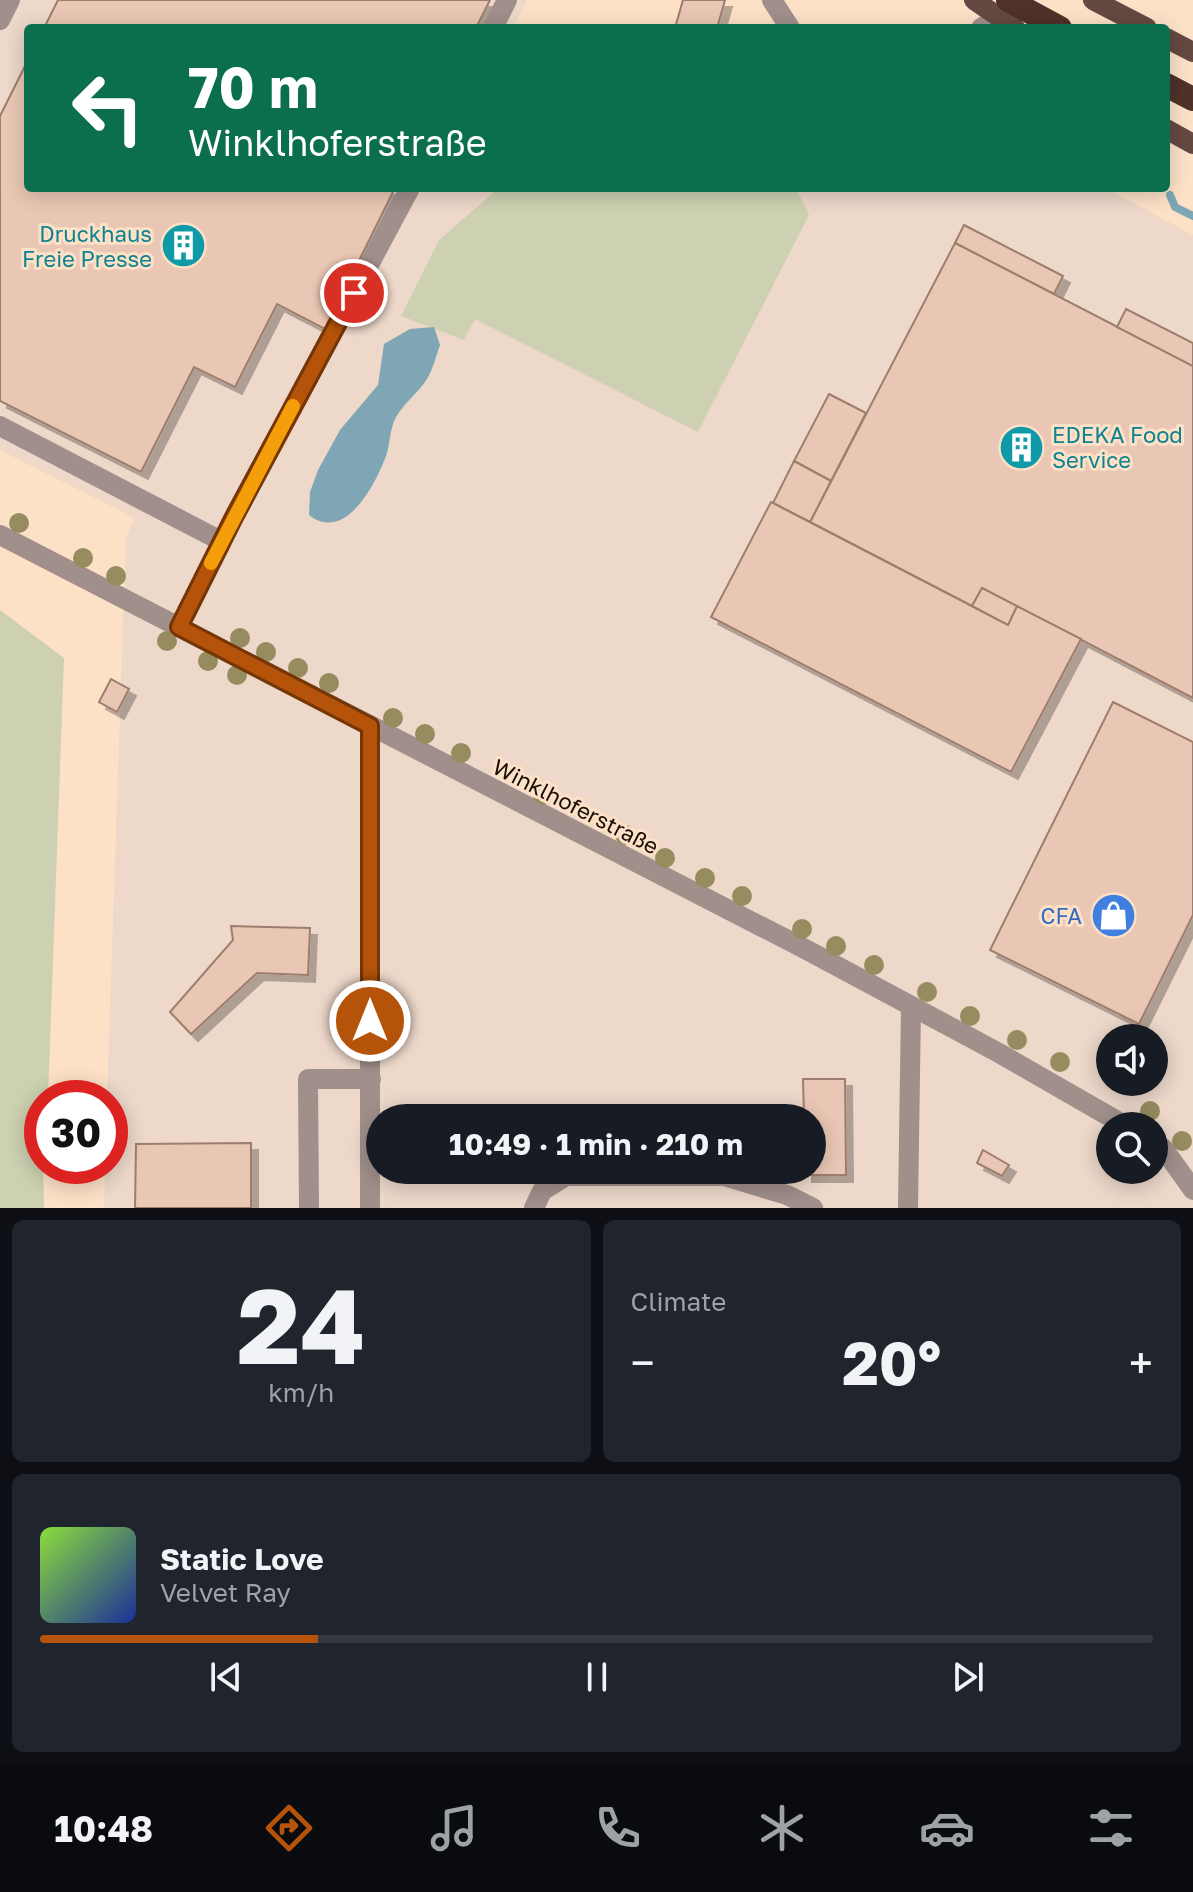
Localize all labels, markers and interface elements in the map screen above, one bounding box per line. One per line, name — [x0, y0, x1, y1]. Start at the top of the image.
text: 70 m — [188, 53, 318, 120]
icon: left — [56, 56, 160, 160]
text: Winklhoferstraße — [188, 121, 487, 164]
place label: Druckhaus Freie Presse — [22, 220, 152, 272]
building icon: Druckhaus Freie Presse — [159, 222, 207, 270]
pin — [320, 259, 388, 327]
icon: arrive — [332, 271, 376, 315]
place label: EDEKA Food Service — [1052, 421, 1183, 473]
building icon: EDEKA Food Service — [997, 423, 1045, 471]
street label: Winklhoferstraße — [489, 753, 663, 859]
shop icon: CFA — [1089, 891, 1137, 939]
place label: CFA — [1041, 902, 1082, 929]
position arrow — [328, 979, 412, 1063]
map controls — [1096, 1024, 1168, 1184]
button: sound — [1096, 1024, 1168, 1096]
speed limit sign: 30 — [24, 1080, 128, 1184]
button: search — [1096, 1112, 1168, 1184]
text: 10:49 · 1 min · 210 m — [449, 1126, 743, 1162]
text: 24 — [237, 1262, 365, 1387]
text: Climate — [631, 1286, 726, 1317]
text: 20° — [842, 1326, 941, 1398]
text: − — [631, 1336, 655, 1389]
text: + — [1129, 1336, 1153, 1389]
text: km/h — [268, 1377, 334, 1408]
text: Static Love — [160, 1541, 324, 1577]
text: Velvet Ray — [160, 1577, 291, 1608]
icon: previous — [204, 1655, 248, 1699]
icon: pause — [575, 1655, 619, 1699]
icon: next — [946, 1655, 990, 1699]
icon: directions — [261, 1800, 317, 1856]
icon: music — [426, 1800, 482, 1856]
icon: phone — [590, 1800, 646, 1856]
icon: climate — [754, 1800, 810, 1856]
icon: car — [919, 1800, 975, 1856]
icon: filters — [1083, 1800, 1139, 1856]
text: 10:48 — [54, 1807, 153, 1850]

